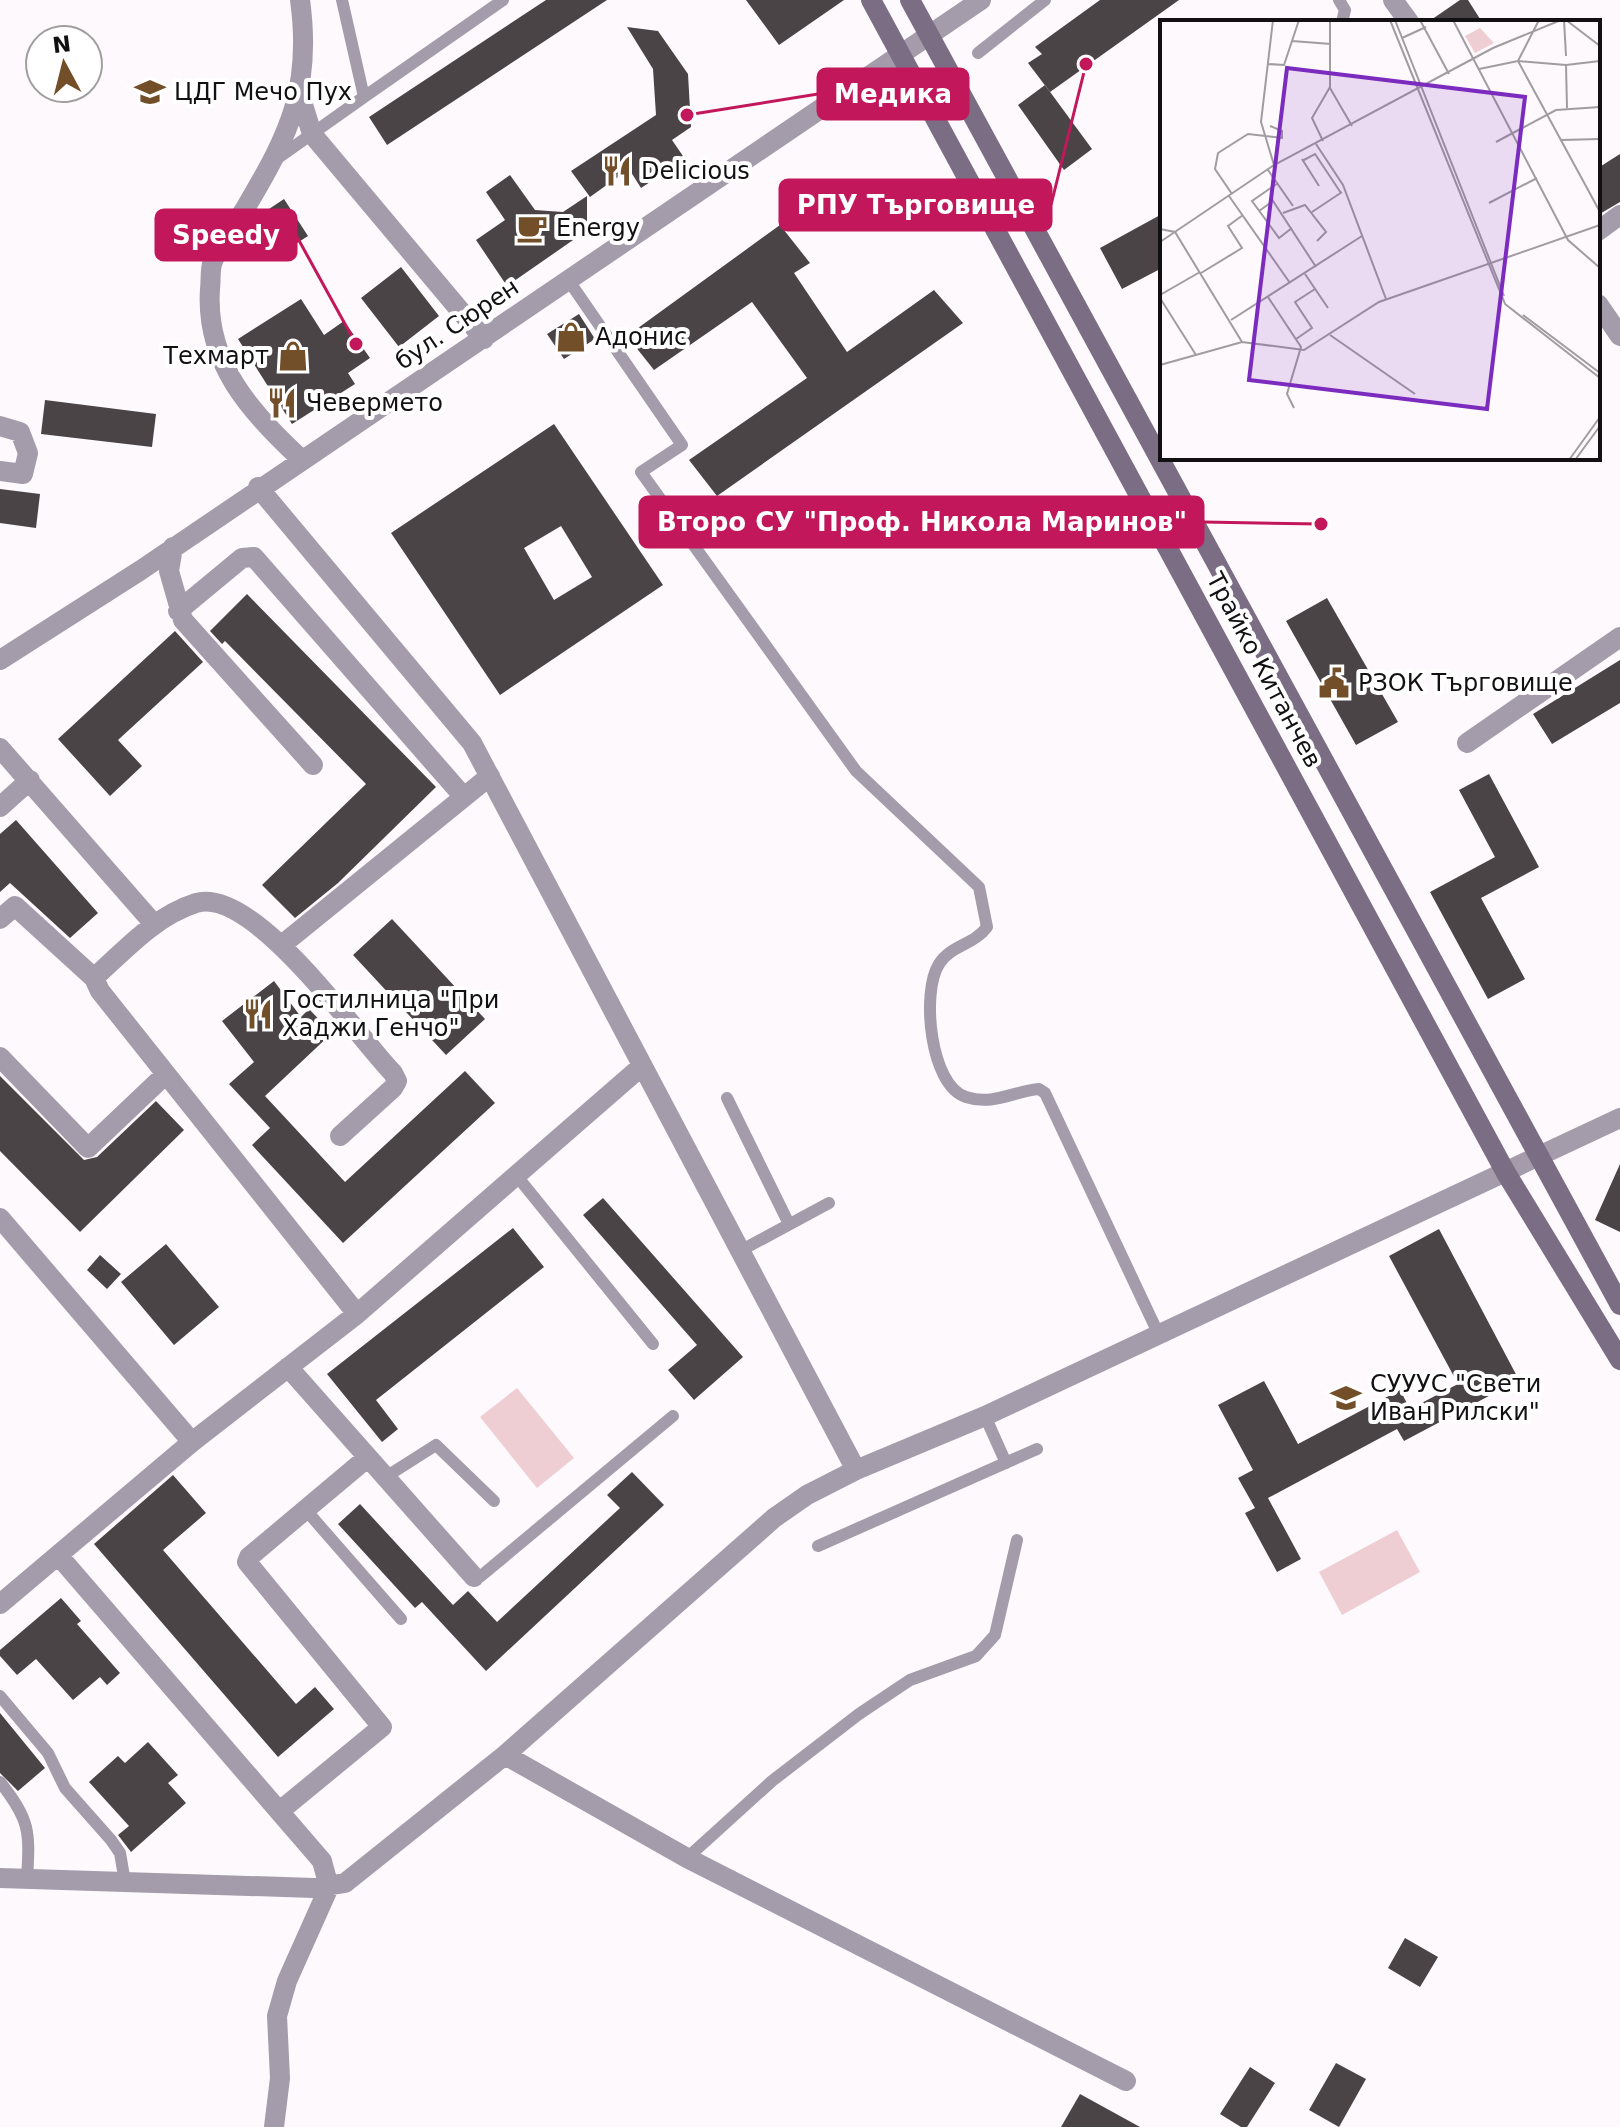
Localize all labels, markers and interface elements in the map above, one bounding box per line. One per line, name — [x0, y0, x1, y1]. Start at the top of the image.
inset map — [1160, 20, 1600, 460]
north arrow — [24, 24, 104, 104]
text: N — [51, 31, 72, 58]
callout: Медика — [818, 69, 968, 119]
school or university icon: ЦДГ Мечо Пух — [133, 75, 167, 109]
place label: ЦДГ Мечо Пух — [174, 78, 352, 106]
text: Медика — [834, 79, 952, 109]
restaurant icon: Delicious — [600, 154, 634, 188]
place label: Delicious — [641, 157, 750, 185]
callout: РПУ Търговище — [780, 180, 1051, 230]
text: РПУ Търговище — [797, 190, 1035, 220]
callout: Speedy — [156, 210, 296, 260]
cafe icon: Energy — [515, 211, 549, 245]
place label: Energy — [556, 214, 640, 242]
text: Speedy — [172, 220, 280, 250]
street label: бул. Сюрен — [390, 273, 524, 375]
shop icon: Адонис — [554, 320, 588, 354]
place label: Адонис — [595, 323, 687, 351]
shop icon: Техмарт — [276, 339, 310, 373]
place label: Техмарт — [162, 342, 269, 370]
restaurant icon: Чевермето — [265, 386, 299, 420]
place label: Чевермето — [306, 389, 443, 417]
callout: Второ СУ "Проф. Никола Маринов" — [640, 497, 1203, 547]
text: Второ СУ "Проф. Никола Маринов" — [657, 507, 1187, 537]
street label: Трайко Китанчев — [1200, 567, 1327, 772]
public building icon: РЗОК Търговище — [1317, 666, 1351, 700]
place label: РЗОК Търговище — [1358, 669, 1573, 697]
place label: Гостилница "При Хаджи Генчо" — [282, 986, 499, 1042]
restaurant icon: Гостилница "При Хаджи Генчо" — [241, 997, 275, 1031]
place label: СУУУС "Свети Иван Рилски" — [1370, 1370, 1541, 1426]
school or university icon: СУУУС "Свети Иван Рилски" — [1329, 1381, 1363, 1415]

